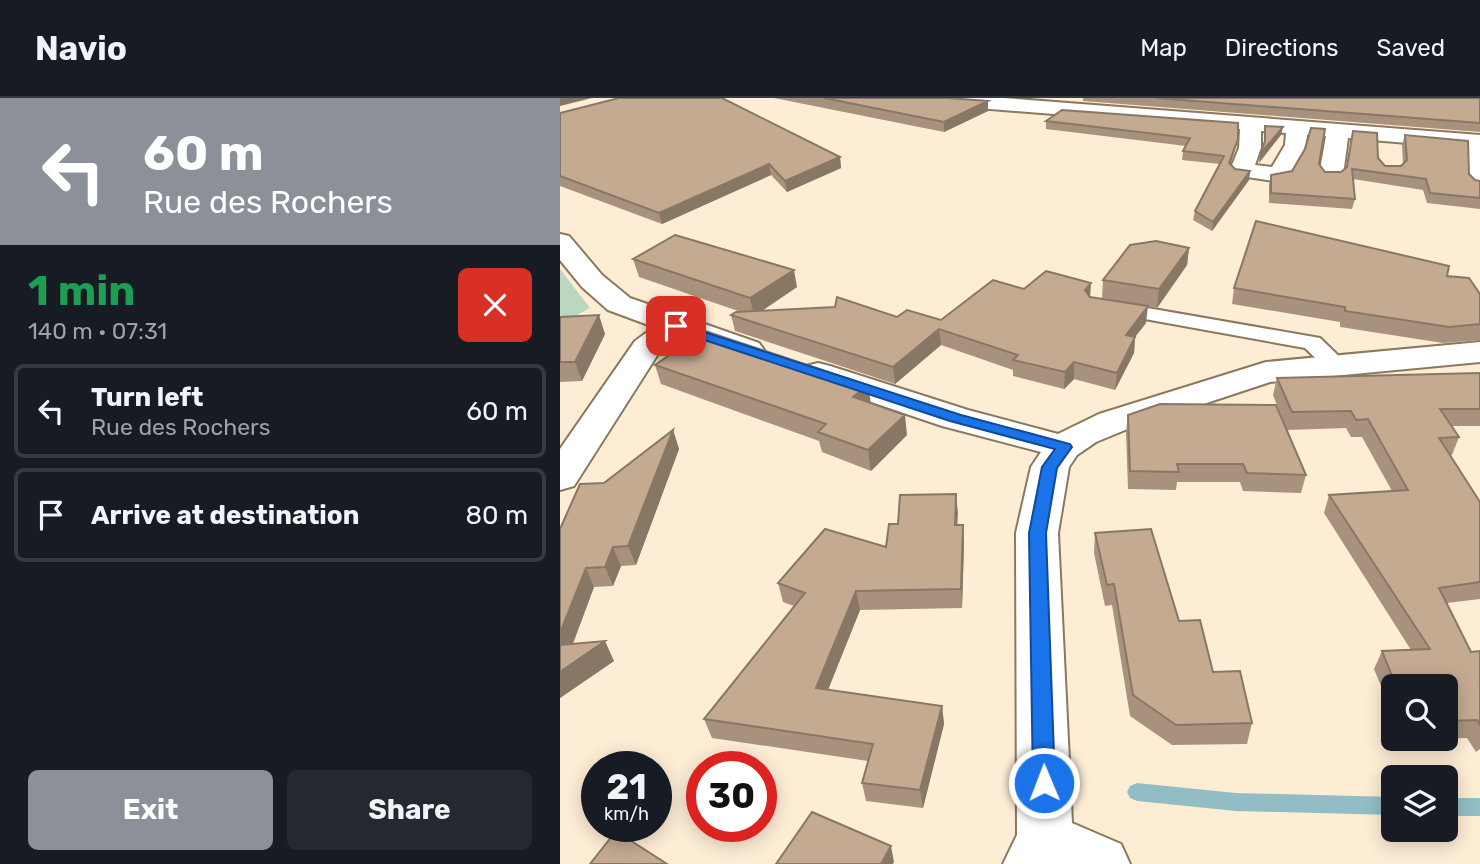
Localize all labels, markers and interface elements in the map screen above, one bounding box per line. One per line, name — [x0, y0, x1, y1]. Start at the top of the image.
text: Navio — [35, 29, 127, 68]
text: Map — [1140, 34, 1187, 62]
text: Directions — [1225, 34, 1338, 62]
text: Saved — [1376, 34, 1445, 62]
text: 60 m — [143, 124, 264, 182]
icon: left — [28, 126, 119, 217]
text: Rue des Rochers — [143, 183, 393, 221]
text: 1 min — [28, 266, 135, 316]
button: close — [458, 268, 532, 342]
pin — [646, 296, 706, 356]
icon: arrive — [657, 307, 695, 345]
text: 140 m · 07:31 — [28, 317, 167, 345]
text: Turn left — [91, 382, 203, 413]
icon: left — [32, 392, 70, 430]
text: 60 m — [466, 396, 528, 427]
text: Rue des Rochers — [91, 413, 271, 441]
icon: arrive — [32, 496, 70, 534]
text: Arrive at destination — [91, 500, 359, 531]
text: 80 m — [465, 500, 528, 531]
map controls — [1381, 674, 1458, 842]
button: search — [1381, 674, 1458, 751]
position arrow — [1007, 746, 1081, 820]
speed limit sign: 30 — [686, 751, 777, 842]
button: layers — [1381, 765, 1458, 842]
text: 21 — [606, 766, 647, 808]
button: Exit — [28, 770, 273, 850]
button: Share — [287, 770, 532, 850]
text: km/h — [604, 803, 649, 825]

